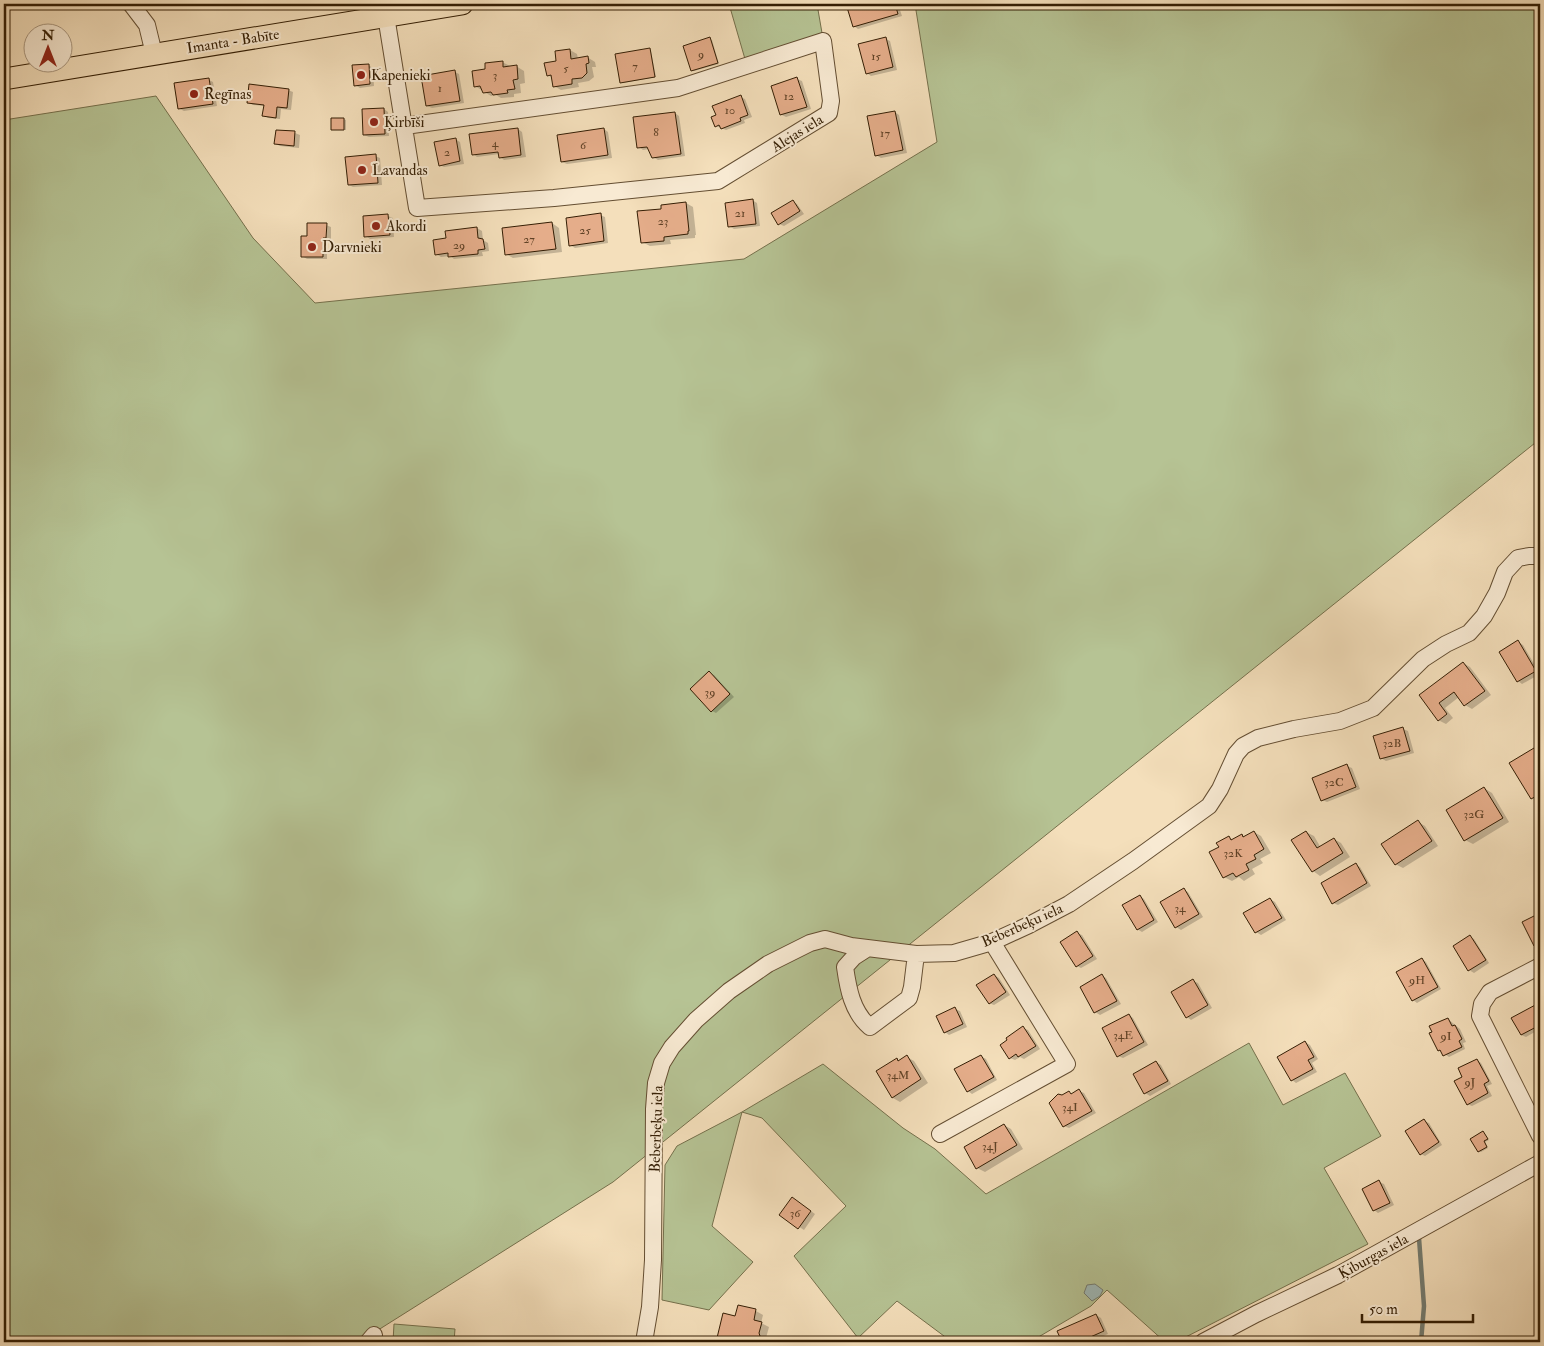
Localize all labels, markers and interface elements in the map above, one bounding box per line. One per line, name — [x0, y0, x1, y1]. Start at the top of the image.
north arrow — [22, 22, 72, 72]
street label: Imanta - Babīte — [185, 25, 281, 58]
text: N — [41, 27, 55, 44]
house number: 9 — [697, 47, 704, 62]
house number: 15 — [871, 49, 881, 64]
house number: 7 — [632, 59, 638, 74]
house number: 5 — [563, 61, 569, 76]
place label: Kapenieki — [371, 66, 431, 86]
house number: 3 — [493, 68, 497, 83]
marker: Kapenieki — [355, 69, 367, 81]
house number: 1 — [438, 81, 442, 96]
place label: Regīnas — [204, 85, 251, 104]
marker: Regīnas — [188, 88, 200, 100]
house number: 12 — [784, 89, 794, 104]
house number: 10 — [725, 103, 735, 118]
street label: Alejas iela — [767, 110, 827, 157]
place label: Ķirbīši — [384, 113, 425, 132]
marker: Ķirbīši — [368, 116, 380, 128]
house number: 8 — [653, 125, 659, 140]
house number: 17 — [880, 126, 890, 141]
house number: 4 — [492, 136, 499, 151]
house number: 6 — [580, 138, 587, 153]
house number: 2 — [444, 145, 450, 160]
place label: Lavandas — [372, 161, 428, 180]
marker: Lavandas — [356, 164, 368, 176]
house number: 21 — [735, 206, 745, 221]
house number: 23 — [658, 214, 668, 229]
place label: Akordi — [385, 217, 427, 236]
marker: Akordi — [370, 220, 382, 232]
house number: 25 — [579, 223, 591, 238]
house number: 27 — [523, 232, 535, 247]
place label: Darvnieki — [322, 238, 382, 257]
house number: 29 — [453, 238, 465, 253]
marker: Darvnieki — [306, 241, 318, 253]
house number: 39 — [705, 685, 715, 700]
house number: 32B — [1383, 736, 1401, 751]
house number: 32C — [1324, 775, 1344, 790]
house number: 32G — [1464, 807, 1484, 822]
house number: 32K — [1223, 846, 1243, 861]
street label: Beberbeķu iela — [979, 899, 1067, 952]
house number: 34 — [1174, 901, 1186, 916]
house number: 9H — [1408, 973, 1425, 988]
house number: 34E — [1113, 1028, 1133, 1043]
house number: 9I — [1440, 1029, 1452, 1044]
house number: 34M — [887, 1068, 910, 1083]
house number: 9J — [1463, 1075, 1476, 1090]
street label: Beberbeķu iela — [645, 1084, 668, 1173]
house number: 34I — [1062, 1100, 1078, 1115]
house number: 34J — [982, 1139, 998, 1154]
house number: 36 — [790, 1206, 801, 1221]
street label: Ķiburgas iela — [1335, 1229, 1412, 1283]
scale bar — [1362, 1291, 1473, 1323]
text: 50 m — [1369, 1300, 1398, 1319]

